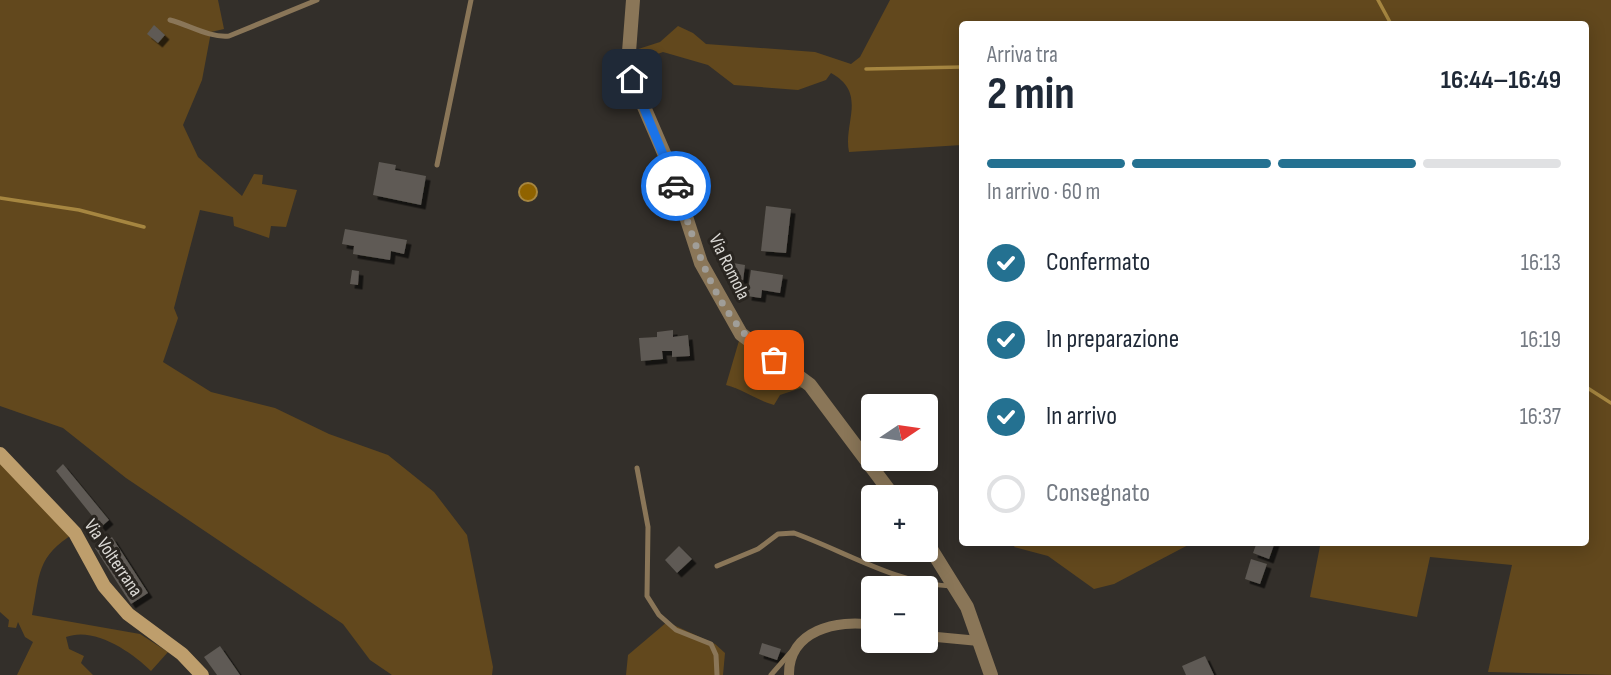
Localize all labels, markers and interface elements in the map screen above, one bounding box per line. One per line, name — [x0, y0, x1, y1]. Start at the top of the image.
text: Arriva tra — [987, 41, 1058, 69]
pin — [602, 49, 662, 109]
icon: home — [613, 60, 651, 98]
text: 16:44–16:49 — [1441, 65, 1561, 96]
text: 2 min — [987, 67, 1075, 122]
courier — [641, 151, 711, 221]
icon: car — [657, 167, 695, 205]
text: In arrivo · 60 m — [987, 178, 1100, 206]
street label: Via Romola — [703, 231, 755, 303]
icon: check — [987, 244, 1025, 282]
text: Confermato — [1046, 247, 1150, 278]
text: 16:13 — [1521, 249, 1561, 277]
icon: check — [987, 321, 1025, 359]
text: In preparazione — [1046, 324, 1179, 355]
text: 16:19 — [1520, 326, 1561, 354]
pin — [744, 330, 804, 390]
icon: bag — [755, 341, 793, 379]
north arrow — [861, 394, 938, 471]
map controls — [861, 394, 938, 653]
icon: check — [987, 398, 1025, 436]
text: In arrivo — [1046, 401, 1117, 432]
text: 16:37 — [1520, 403, 1561, 431]
text: Consegnato — [1046, 478, 1150, 509]
button: + — [861, 485, 938, 562]
street label: Via Volterrana — [79, 515, 147, 601]
button: − — [861, 576, 938, 653]

